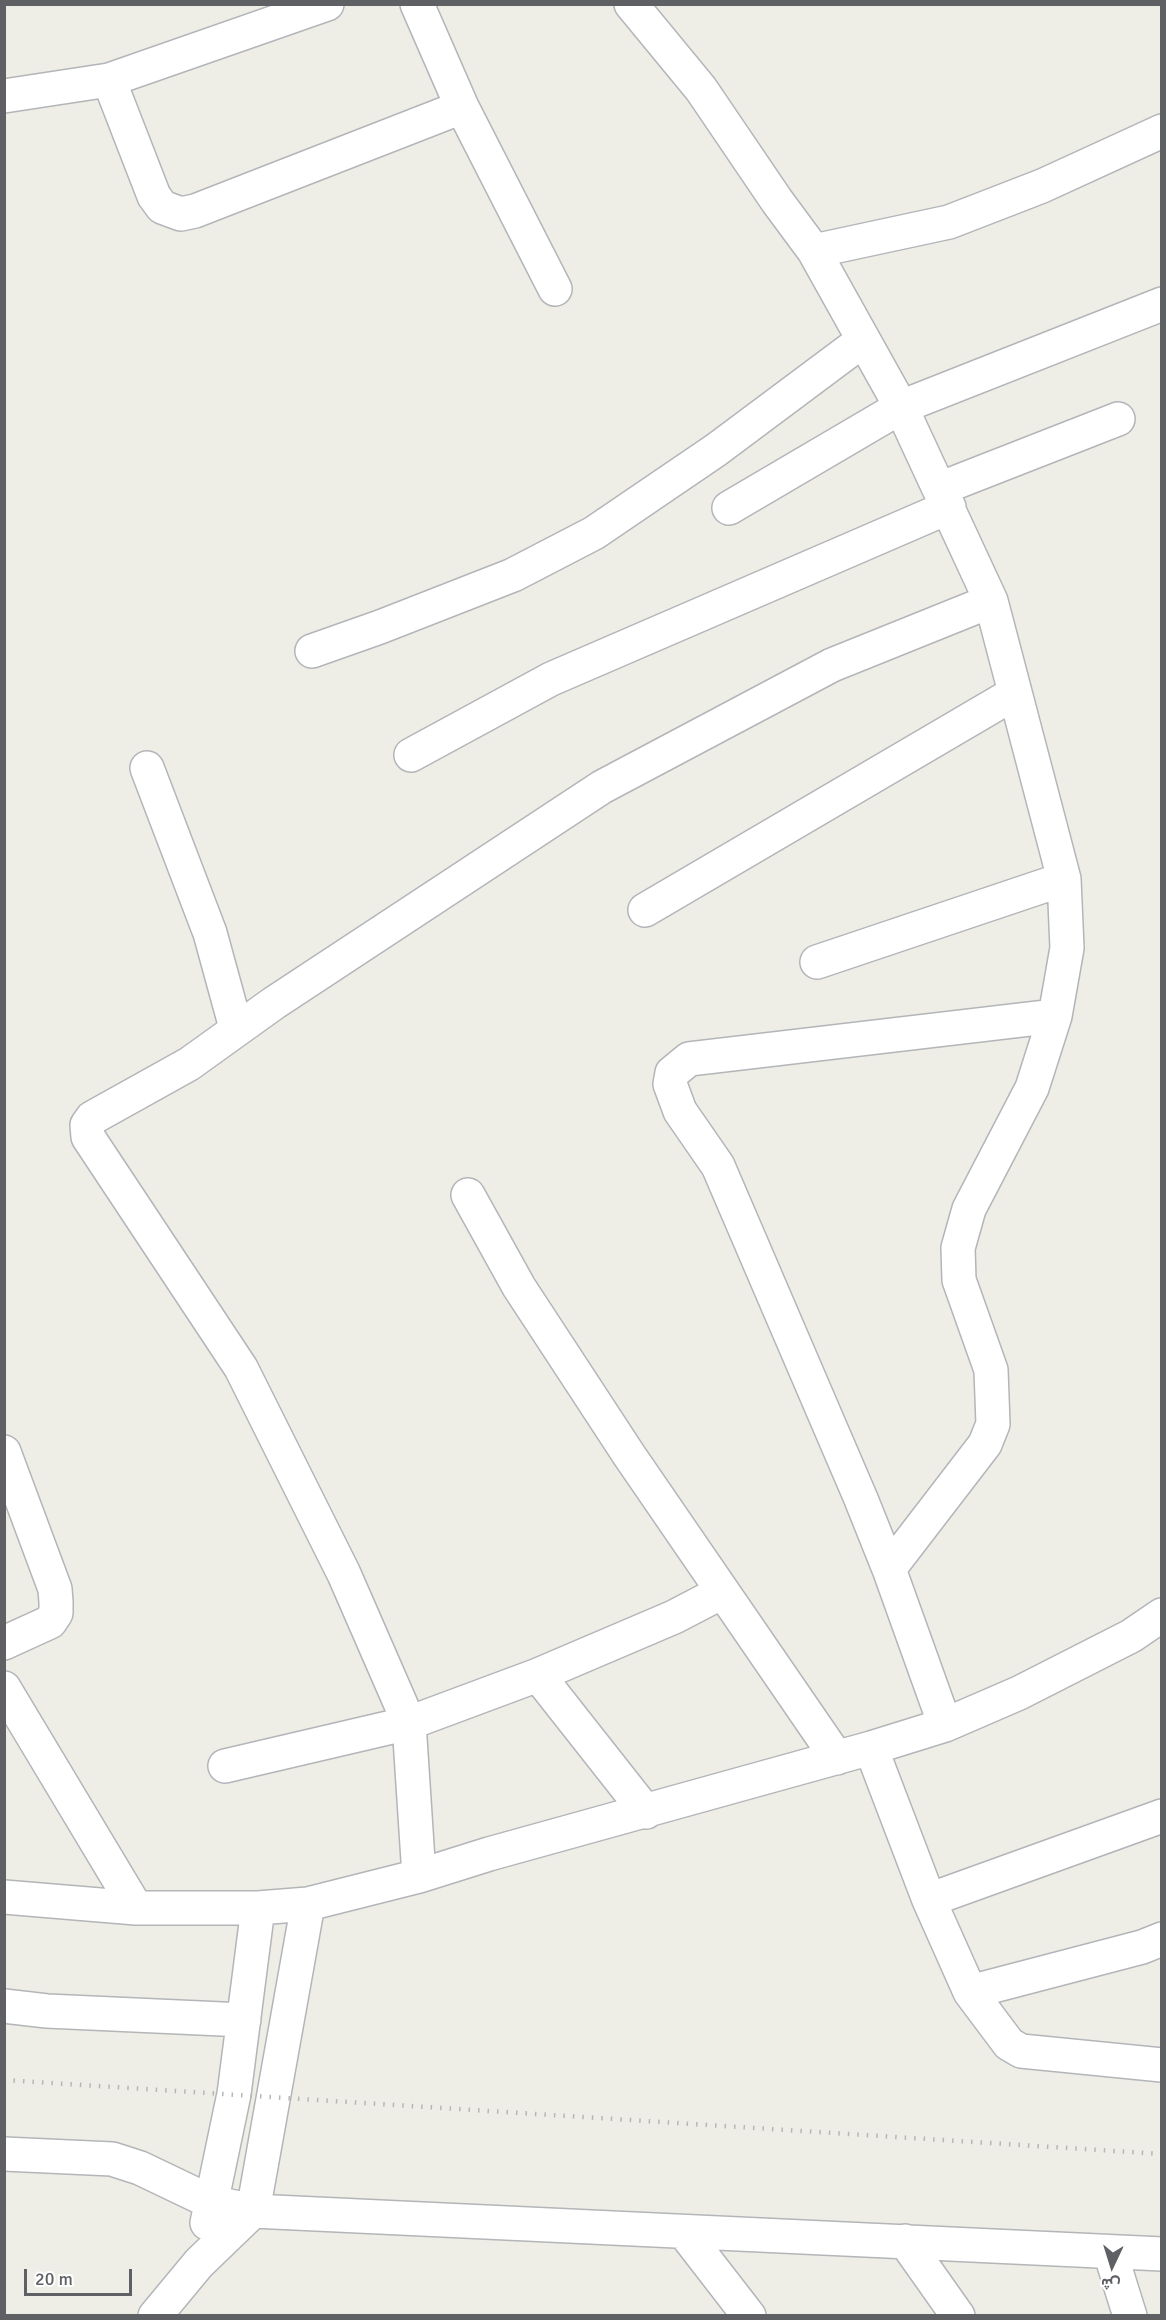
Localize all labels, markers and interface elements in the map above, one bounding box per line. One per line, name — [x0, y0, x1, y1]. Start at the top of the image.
north arrow — [1082, 2236, 1142, 2296]
scale bar — [27, 2257, 135, 2295]
text: 20 m — [35, 2268, 73, 2290]
text: ش — [1100, 2273, 1121, 2295]

